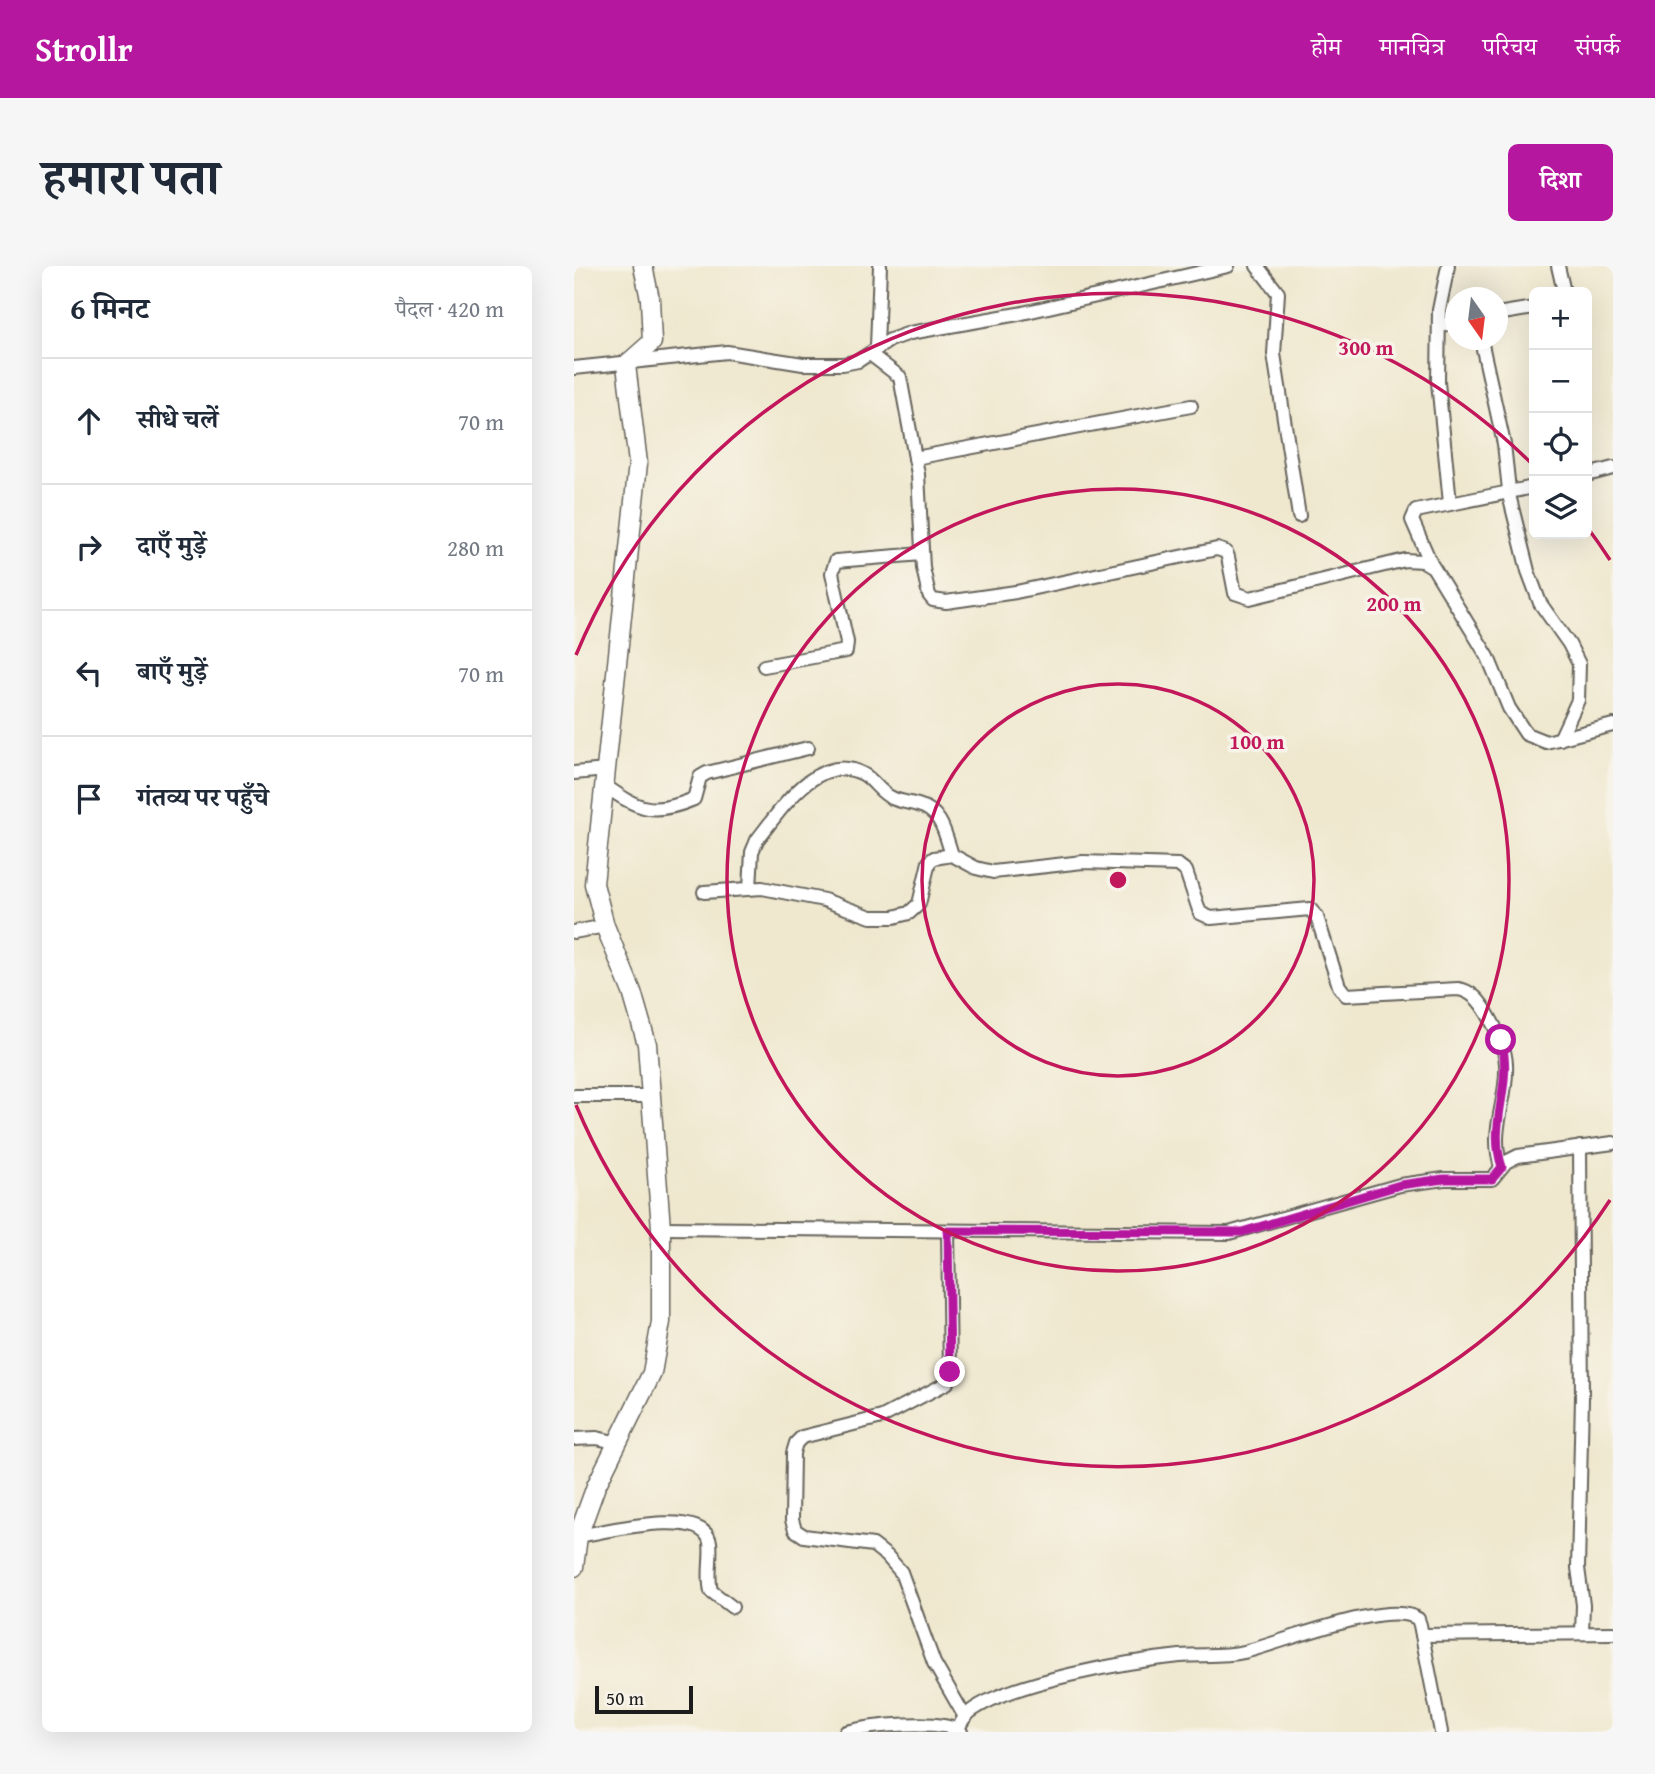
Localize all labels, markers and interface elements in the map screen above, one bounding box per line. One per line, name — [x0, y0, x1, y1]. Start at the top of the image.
text: Strollr — [35, 25, 133, 73]
text: होम — [1311, 29, 1341, 64]
text: मानचित्र — [1379, 29, 1445, 64]
text: परिचय — [1483, 29, 1537, 64]
text: संपर्क — [1575, 29, 1620, 64]
text: हमारा पता — [42, 140, 220, 212]
button: दिशा — [1508, 144, 1613, 221]
text: 6 मिनट — [70, 286, 149, 330]
north arrow — [1445, 287, 1508, 350]
map controls — [1529, 287, 1592, 539]
button: + — [1529, 287, 1592, 350]
text: पैदल · 420 m — [395, 292, 504, 325]
text: 300 m — [1338, 332, 1394, 363]
button: − — [1529, 350, 1592, 413]
text: सीधे चलें — [137, 399, 218, 438]
icon: ahead — [70, 402, 108, 440]
text: 70 m — [458, 405, 504, 438]
button: locate — [1529, 413, 1592, 476]
button: layers — [1529, 476, 1592, 539]
text: दाएँ मुड़ें — [137, 525, 206, 564]
icon: right — [70, 528, 108, 566]
text: 280 m — [447, 531, 504, 564]
text: 200 m — [1366, 588, 1422, 619]
text: बाएँ मुड़ें — [137, 651, 207, 690]
icon: left — [70, 654, 108, 692]
text: 70 m — [458, 657, 504, 690]
text: 100 m — [1229, 726, 1285, 757]
text: गंतव्य पर पहुँचे — [137, 777, 269, 816]
icon: arrive — [70, 780, 108, 818]
centre of rings — [1106, 868, 1130, 892]
route start — [1485, 1024, 1516, 1055]
route end — [934, 1356, 965, 1387]
scale bar — [595, 1683, 693, 1715]
text: 50 m — [606, 1684, 644, 1712]

